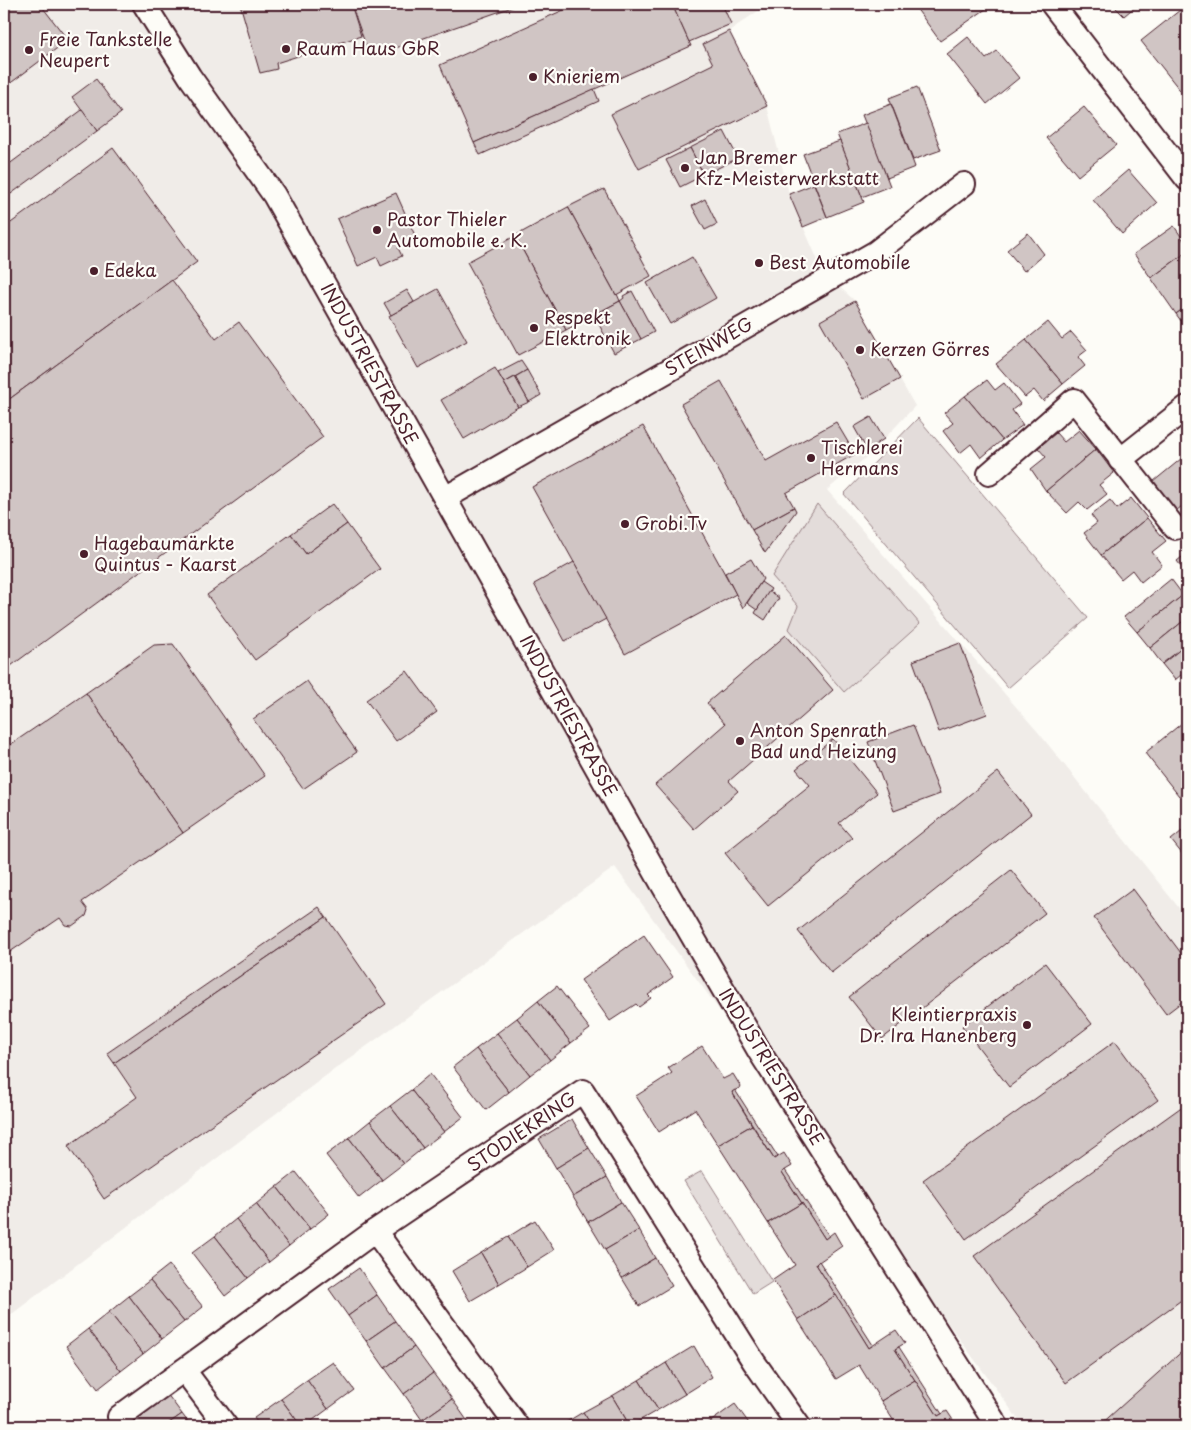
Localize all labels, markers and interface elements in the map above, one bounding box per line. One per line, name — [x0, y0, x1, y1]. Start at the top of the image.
place label: Freie Tankstelle Neupert — [39, 25, 172, 73]
place label: Raum Haus GbR — [296, 34, 440, 61]
marker: Raum Haus GbR — [280, 43, 292, 55]
marker: Freie Tankstelle Neupert — [23, 44, 35, 56]
place label: Knieriem — [543, 62, 620, 89]
marker: Knieriem — [527, 71, 539, 83]
place label: Jan Bremer Kfz-Meisterwerkstatt — [695, 143, 879, 191]
marker: Jan Bremer Kfz-Meisterwerkstatt — [679, 162, 691, 174]
place label: Pastor Thieler Automobile e. K. — [387, 205, 527, 253]
marker: Pastor Thieler Automobile e. K. — [371, 224, 383, 236]
place label: Best Automobile — [769, 248, 911, 275]
place label: Edeka — [104, 256, 157, 283]
marker: Best Automobile — [753, 257, 765, 269]
marker: Edeka — [88, 265, 100, 277]
street label: INDUSTRIESTRASSE — [315, 278, 426, 449]
place label: Respekt Elektronik — [544, 303, 631, 351]
street label: STEINWEG — [659, 309, 758, 382]
marker: Respekt Elektronik — [528, 322, 540, 334]
place label: Kerzen Görres — [870, 335, 990, 362]
marker: Kerzen Görres — [854, 344, 866, 356]
place label: Tischlerei Hermans — [821, 433, 903, 481]
marker: Tischlerei Hermans — [805, 452, 817, 464]
place label: Grobi.Tv — [635, 509, 707, 536]
marker: Grobi.Tv — [619, 518, 631, 530]
place label: Hagebaumärkte Quintus - Kaarst — [94, 529, 237, 577]
marker: Hagebaumärkte Quintus - Kaarst — [78, 548, 90, 560]
street label: INDUSTRIESTRASSE — [514, 630, 625, 801]
place label: Anton Spenrath Bad und Heizung — [750, 716, 897, 764]
marker: Anton Spenrath Bad und Heizung — [734, 735, 746, 747]
street label: INDUSTRIESTRASSE — [713, 982, 832, 1150]
place label: Kleintierpraxis Dr. Ira Hanenberg — [859, 1000, 1017, 1048]
marker: Kleintierpraxis Dr. Ira Hanenberg — [1021, 1019, 1033, 1031]
street label: STODIEKRING — [461, 1084, 581, 1178]

